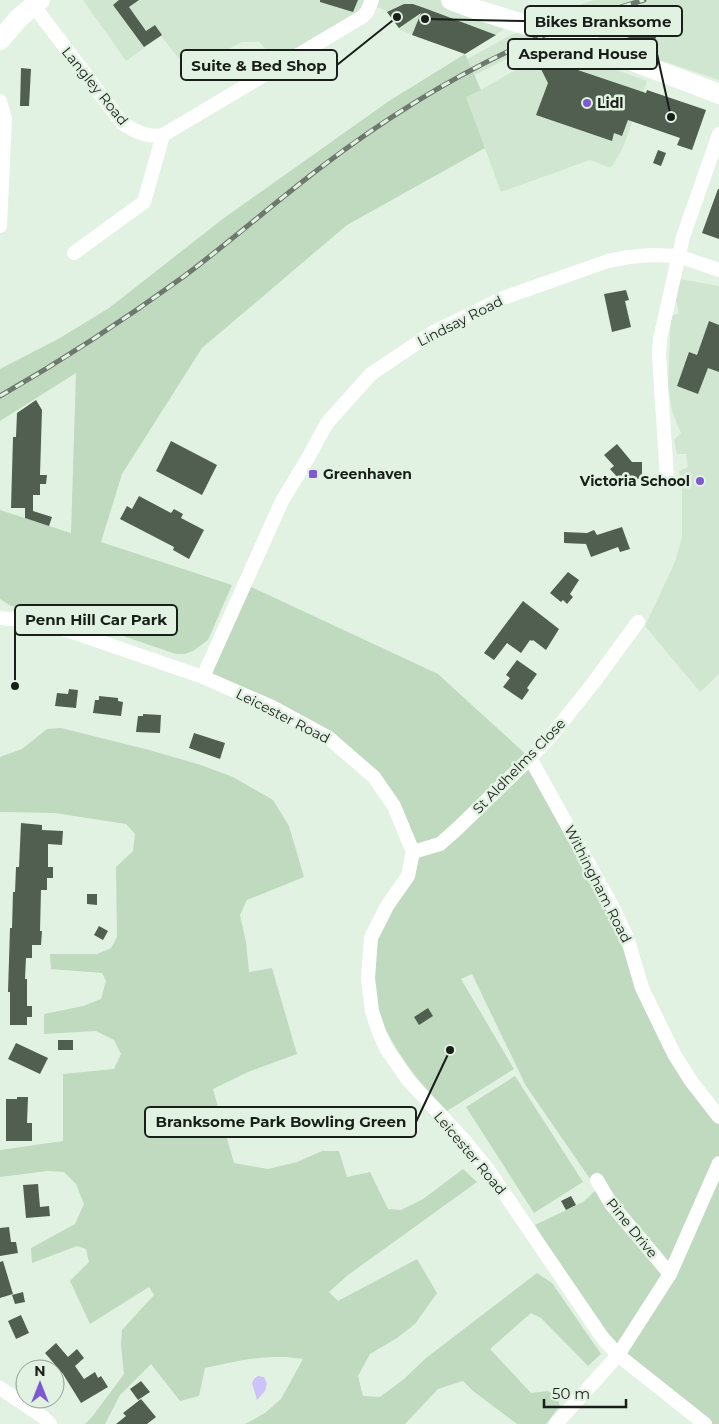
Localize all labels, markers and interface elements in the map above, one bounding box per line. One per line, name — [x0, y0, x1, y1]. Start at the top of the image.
callout: Bikes Branksome — [525, 6, 682, 36]
text: Bikes Branksome — [535, 12, 671, 31]
callout: Asperand House — [508, 39, 657, 69]
street label: Langley Road — [58, 43, 132, 129]
text: Asperand House — [517, 44, 648, 63]
callout: Suite & Bed Shop — [181, 50, 337, 80]
text: Suite & Bed Shop — [191, 56, 327, 75]
place label: Lidl — [597, 94, 624, 112]
marker: Lidl — [581, 97, 593, 109]
street label: Lindsay Road — [414, 292, 506, 350]
place label: Greenhaven — [323, 465, 412, 483]
marker: Greenhaven — [307, 468, 319, 480]
place label: Victoria School — [579, 472, 690, 490]
marker: Victoria School — [694, 475, 706, 487]
callout: Penn Hill Car Park — [15, 605, 177, 635]
text: Penn Hill Car Park — [25, 610, 167, 629]
street label: Leicester Road — [233, 685, 333, 747]
street label: St Aldhelms Close — [469, 714, 569, 818]
street label: Withingham Road — [561, 822, 635, 946]
callout: Branksome Park Bowling Green — [145, 1107, 416, 1137]
street label: Leicester Road — [430, 1108, 510, 1198]
text: Branksome Park Bowling Green — [156, 1112, 406, 1131]
street label: Pine Drive — [602, 1194, 662, 1262]
north arrow — [15, 1359, 65, 1409]
text: N — [34, 1362, 46, 1380]
scale bar — [544, 1376, 626, 1408]
text: 50 m — [552, 1384, 590, 1403]

